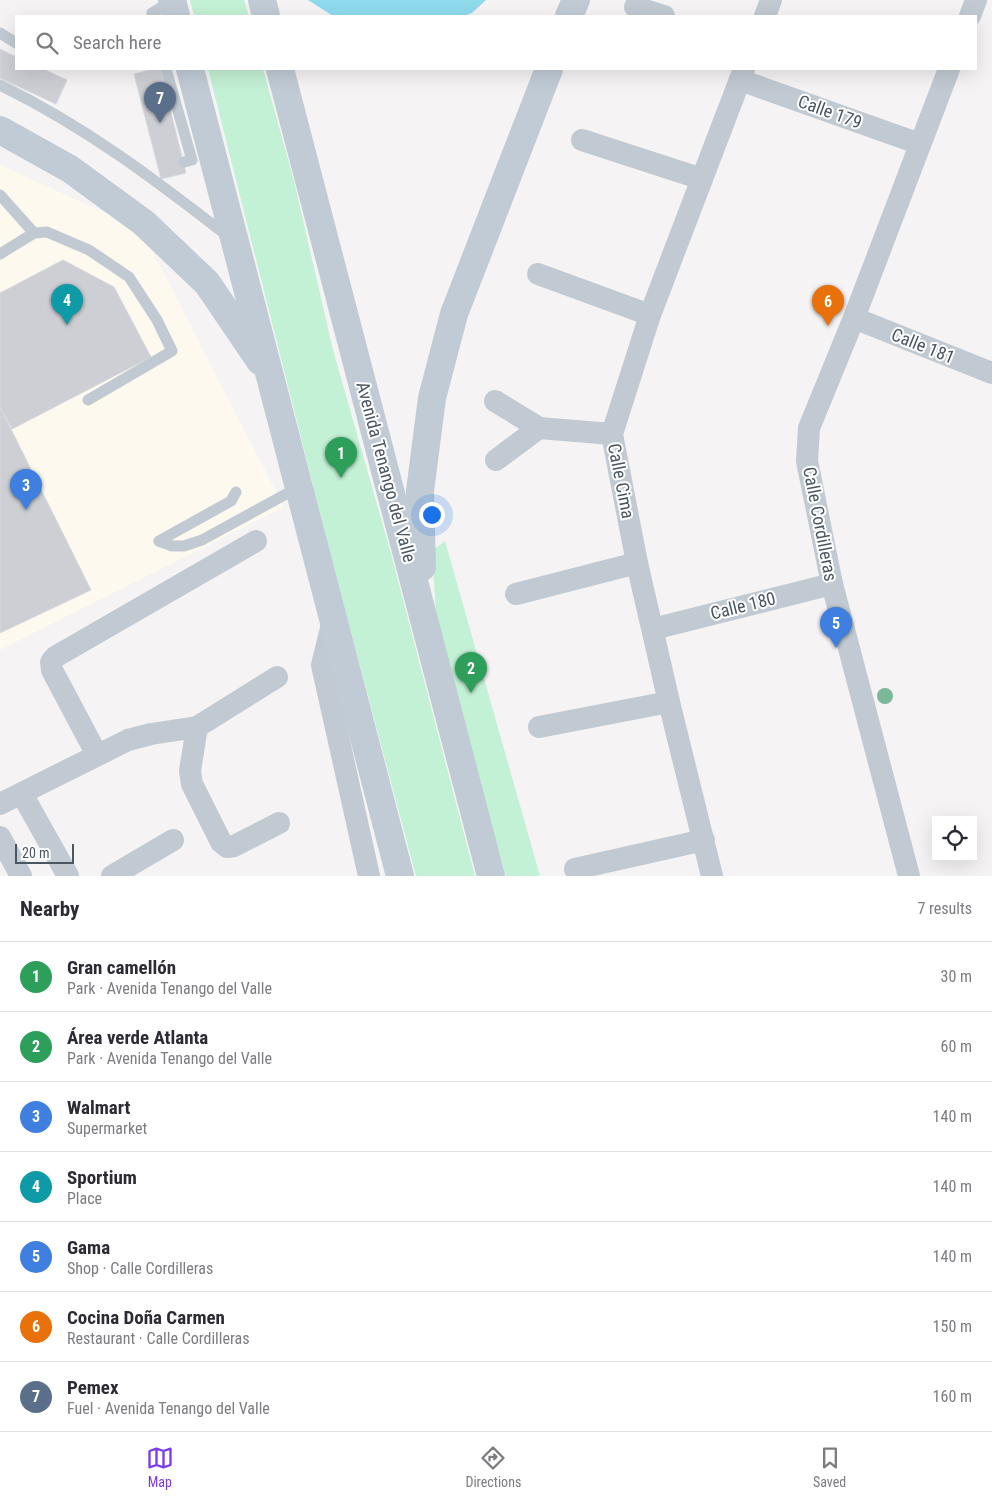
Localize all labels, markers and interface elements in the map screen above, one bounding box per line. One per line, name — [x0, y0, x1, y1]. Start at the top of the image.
search box — [15, 15, 977, 70]
icon: search — [33, 29, 61, 57]
text: Search here — [73, 31, 161, 54]
pin: 7 — [144, 82, 176, 123]
street label: Calle 179 — [795, 90, 865, 133]
pin: 4 — [51, 284, 83, 325]
pin: 6 — [812, 285, 844, 326]
street label: Calle 181 — [889, 323, 958, 368]
street label: Avenida Tenango del Valle — [352, 379, 421, 564]
pin: 1 — [325, 437, 357, 478]
street label: Calle Cima — [604, 442, 639, 520]
street label: Calle Cordilleras — [799, 465, 842, 583]
pin: 3 — [10, 469, 42, 510]
your location — [419, 502, 445, 528]
street label: Calle 180 — [708, 587, 778, 624]
pin: 5 — [820, 607, 852, 648]
pin: 2 — [455, 652, 487, 693]
map controls — [932, 816, 977, 861]
button: locate — [932, 816, 977, 861]
scale bar — [15, 841, 74, 864]
text: 20 m — [22, 845, 50, 861]
text: Nearby — [20, 897, 79, 921]
text: 7 results — [917, 899, 972, 918]
text: Gran camellón — [67, 956, 176, 979]
text: 1 — [32, 967, 40, 986]
text: 30 m — [940, 967, 972, 986]
text: Park · Avenida Tenango del Valle — [67, 979, 272, 998]
text: Área verde Atlanta — [67, 1026, 208, 1049]
text: 2 — [32, 1037, 40, 1056]
text: 60 m — [940, 1037, 972, 1056]
text: Park · Avenida Tenango del Valle — [67, 1049, 272, 1068]
text: Walmart — [67, 1096, 130, 1119]
text: 3 — [32, 1107, 40, 1126]
text: 140 m — [933, 1107, 972, 1126]
text: Supermarket — [67, 1119, 147, 1138]
text: Sportium — [67, 1166, 137, 1189]
text: 4 — [32, 1177, 40, 1196]
text: 140 m — [933, 1177, 972, 1196]
text: Place — [67, 1189, 102, 1208]
text: Gama — [67, 1236, 110, 1259]
text: 5 — [32, 1247, 40, 1266]
text: 140 m — [933, 1247, 972, 1266]
text: Shop · Calle Cordilleras — [67, 1259, 213, 1278]
text: Cocina Doña Carmen — [67, 1306, 225, 1329]
text: 6 — [32, 1317, 40, 1336]
text: 150 m — [933, 1317, 972, 1336]
text: Restaurant · Calle Cordilleras — [67, 1329, 249, 1348]
text: Pemex — [67, 1376, 119, 1399]
text: 7 — [32, 1387, 40, 1406]
text: 160 m — [933, 1387, 972, 1406]
text: Fuel · Avenida Tenango del Valle — [67, 1399, 270, 1418]
tab: Map — [146, 1444, 174, 1490]
tab: Directions — [465, 1444, 521, 1490]
tab: Saved — [813, 1444, 846, 1490]

